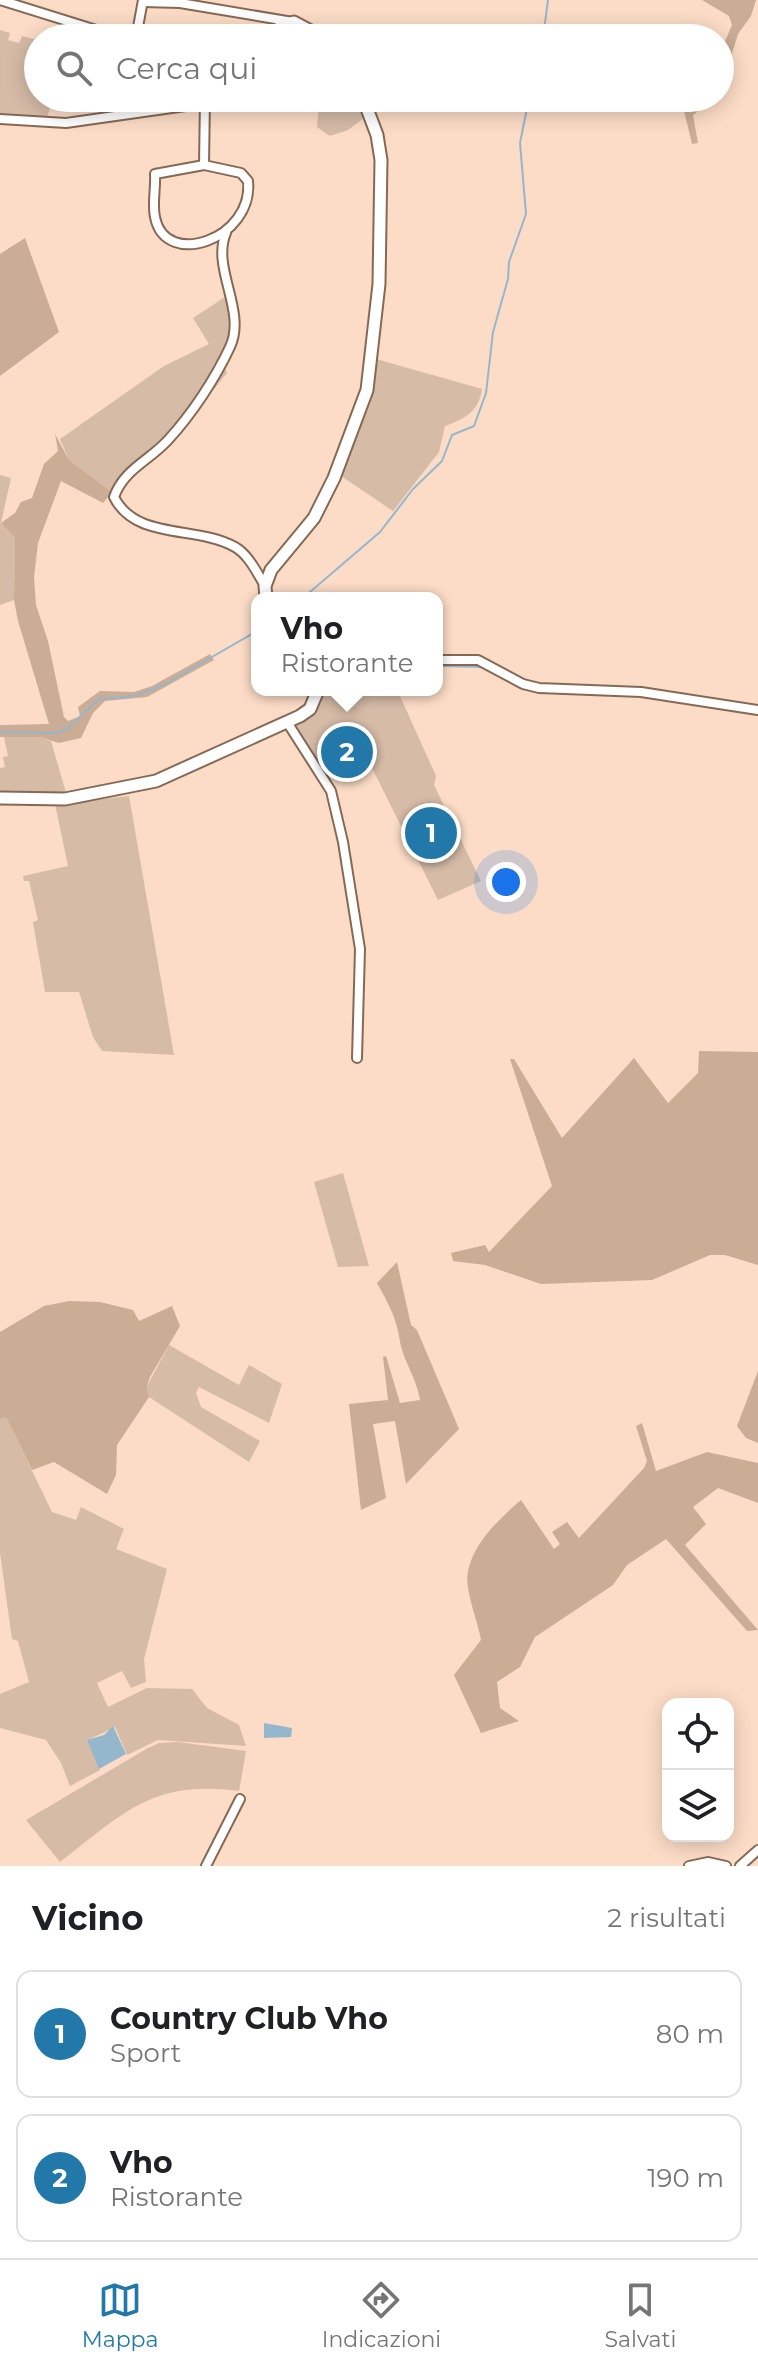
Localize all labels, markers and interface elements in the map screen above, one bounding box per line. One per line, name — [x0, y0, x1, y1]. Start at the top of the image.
search box — [24, 24, 734, 112]
icon: search — [52, 46, 96, 90]
text: Cerca qui — [116, 50, 257, 87]
popup — [251, 592, 443, 696]
text: Vho — [281, 610, 343, 647]
text: Ristorante — [281, 647, 413, 679]
pin: 2 — [321, 722, 373, 782]
pin: 1 — [405, 803, 457, 863]
your location — [486, 862, 526, 902]
map controls — [662, 1698, 734, 1842]
button: locate — [662, 1698, 734, 1770]
button: layers — [662, 1770, 734, 1842]
text: Vicino — [32, 1897, 144, 1939]
text: 2 risultati — [607, 1902, 726, 1934]
text: Country Club Vho — [110, 2000, 388, 2037]
text: 1 — [55, 2018, 65, 2050]
text: 80 m — [656, 2018, 724, 2050]
text: Sport — [110, 2037, 181, 2069]
text: Vho — [110, 2144, 173, 2181]
text: 2 — [52, 2162, 68, 2194]
text: 190 m — [647, 2162, 724, 2194]
text: Ristorante — [110, 2181, 243, 2213]
tab: Mappa — [82, 2278, 158, 2353]
tab: Indicazioni — [322, 2278, 441, 2353]
tab: Salvati — [605, 2278, 676, 2353]

